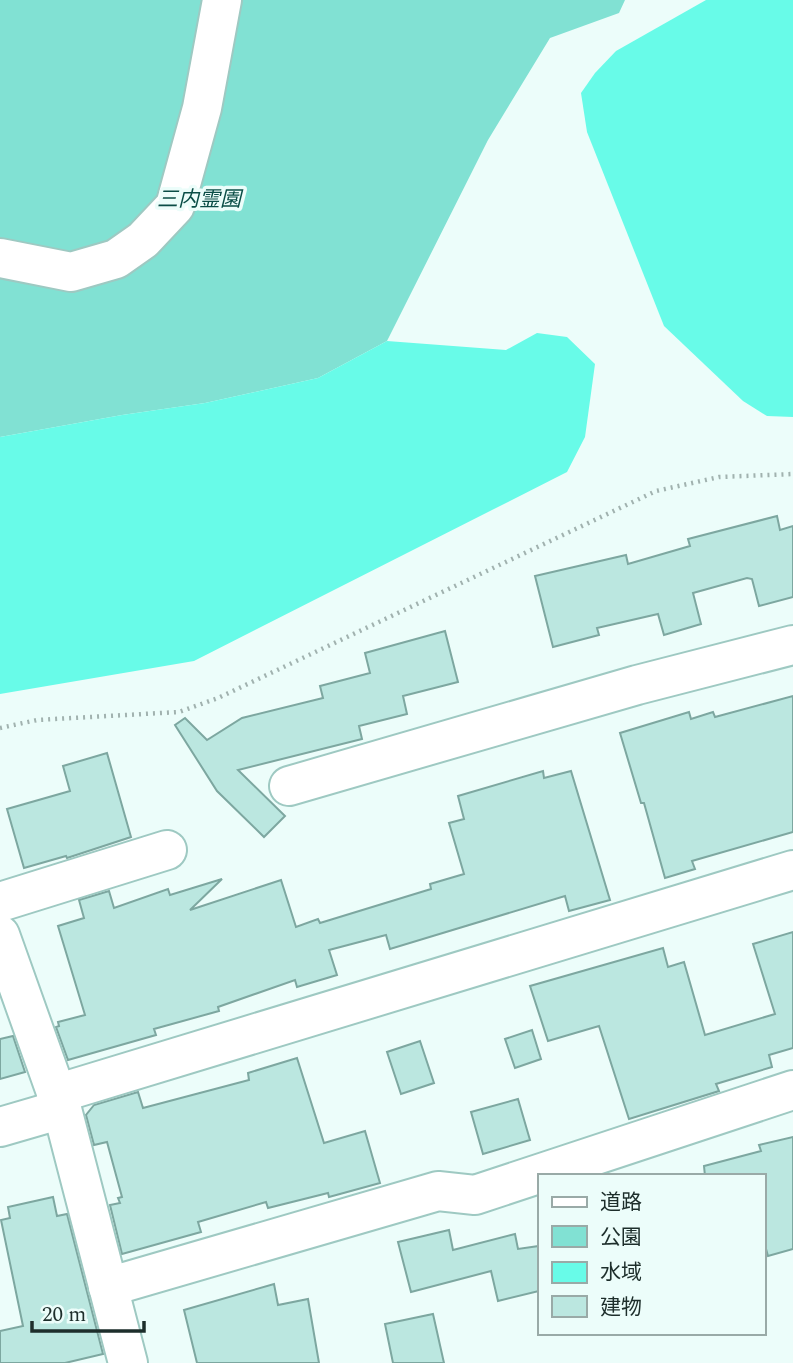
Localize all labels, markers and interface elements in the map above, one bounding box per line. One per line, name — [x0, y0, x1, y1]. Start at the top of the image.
park label: 三内霊園 — [157, 184, 244, 216]
legend — [538, 1174, 765, 1335]
text: 道路 — [600, 1187, 642, 1219]
text: 公園 — [600, 1222, 642, 1254]
text: 水域 — [600, 1257, 642, 1289]
scale bar — [32, 1290, 144, 1334]
text: 建物 — [600, 1292, 642, 1324]
text: 20 m — [42, 1299, 86, 1331]

